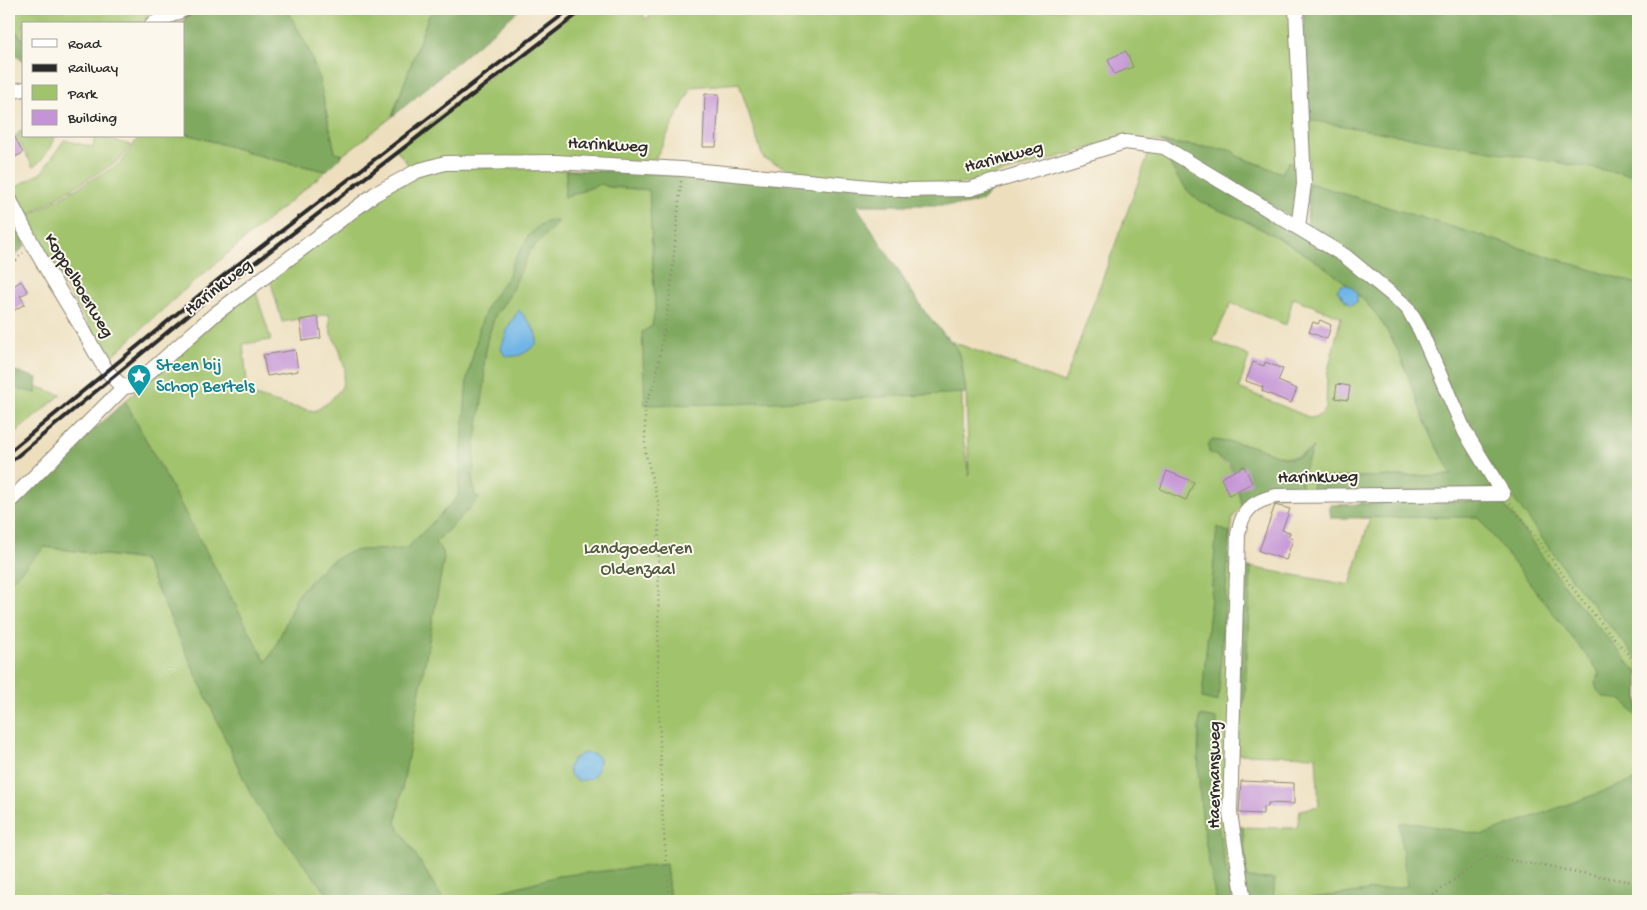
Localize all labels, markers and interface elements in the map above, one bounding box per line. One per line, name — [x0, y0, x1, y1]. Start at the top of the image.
legend — [22, 22, 185, 138]
text: Road — [68, 36, 102, 54]
text: Railway — [68, 60, 119, 78]
text: Park — [67, 86, 98, 104]
text: Building — [67, 110, 117, 128]
street label: Harinkweg — [567, 133, 649, 159]
street label: Harinkweg — [962, 137, 1046, 179]
street label: Koppelboerweg — [39, 230, 117, 342]
street label: Harinkweg — [181, 255, 257, 321]
place label: Steen bij Schop Bertels — [156, 356, 256, 398]
place icon: Steen bij Schop Bertels — [126, 363, 152, 397]
street label: Harinkweg — [1278, 467, 1358, 489]
park label: Landgoederen Oldenzaal — [584, 539, 693, 581]
street label: Haermansweg — [1205, 721, 1226, 829]

